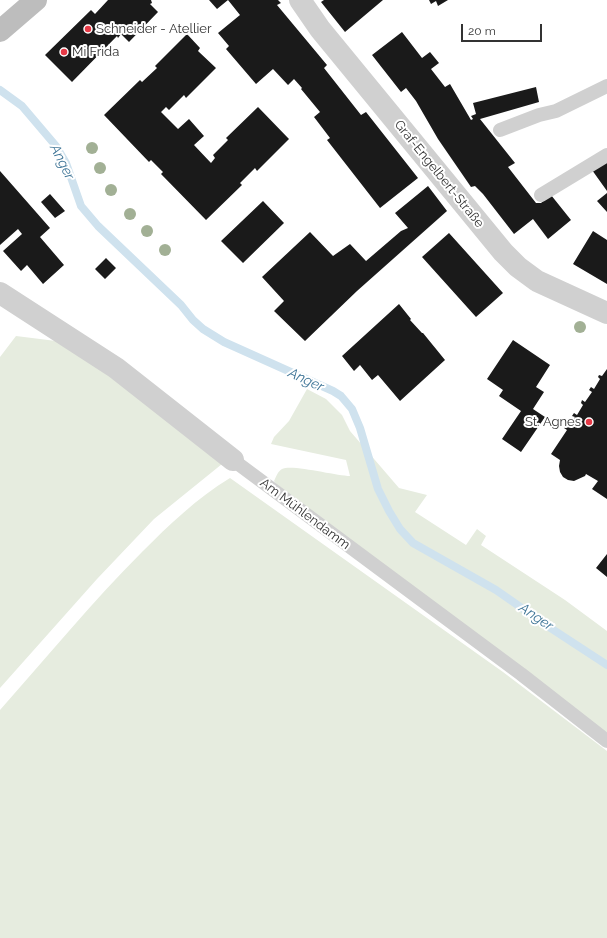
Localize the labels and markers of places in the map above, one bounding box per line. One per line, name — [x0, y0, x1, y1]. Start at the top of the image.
place label: Schneider - Atellier — [96, 21, 212, 37]
marker: Schneider - Atellier — [83, 24, 93, 34]
place label: Mi Frida — [72, 44, 119, 60]
marker: Mi Frida — [59, 47, 69, 57]
place label: St. Agnes — [525, 414, 581, 430]
marker: St. Agnes — [584, 417, 594, 427]

